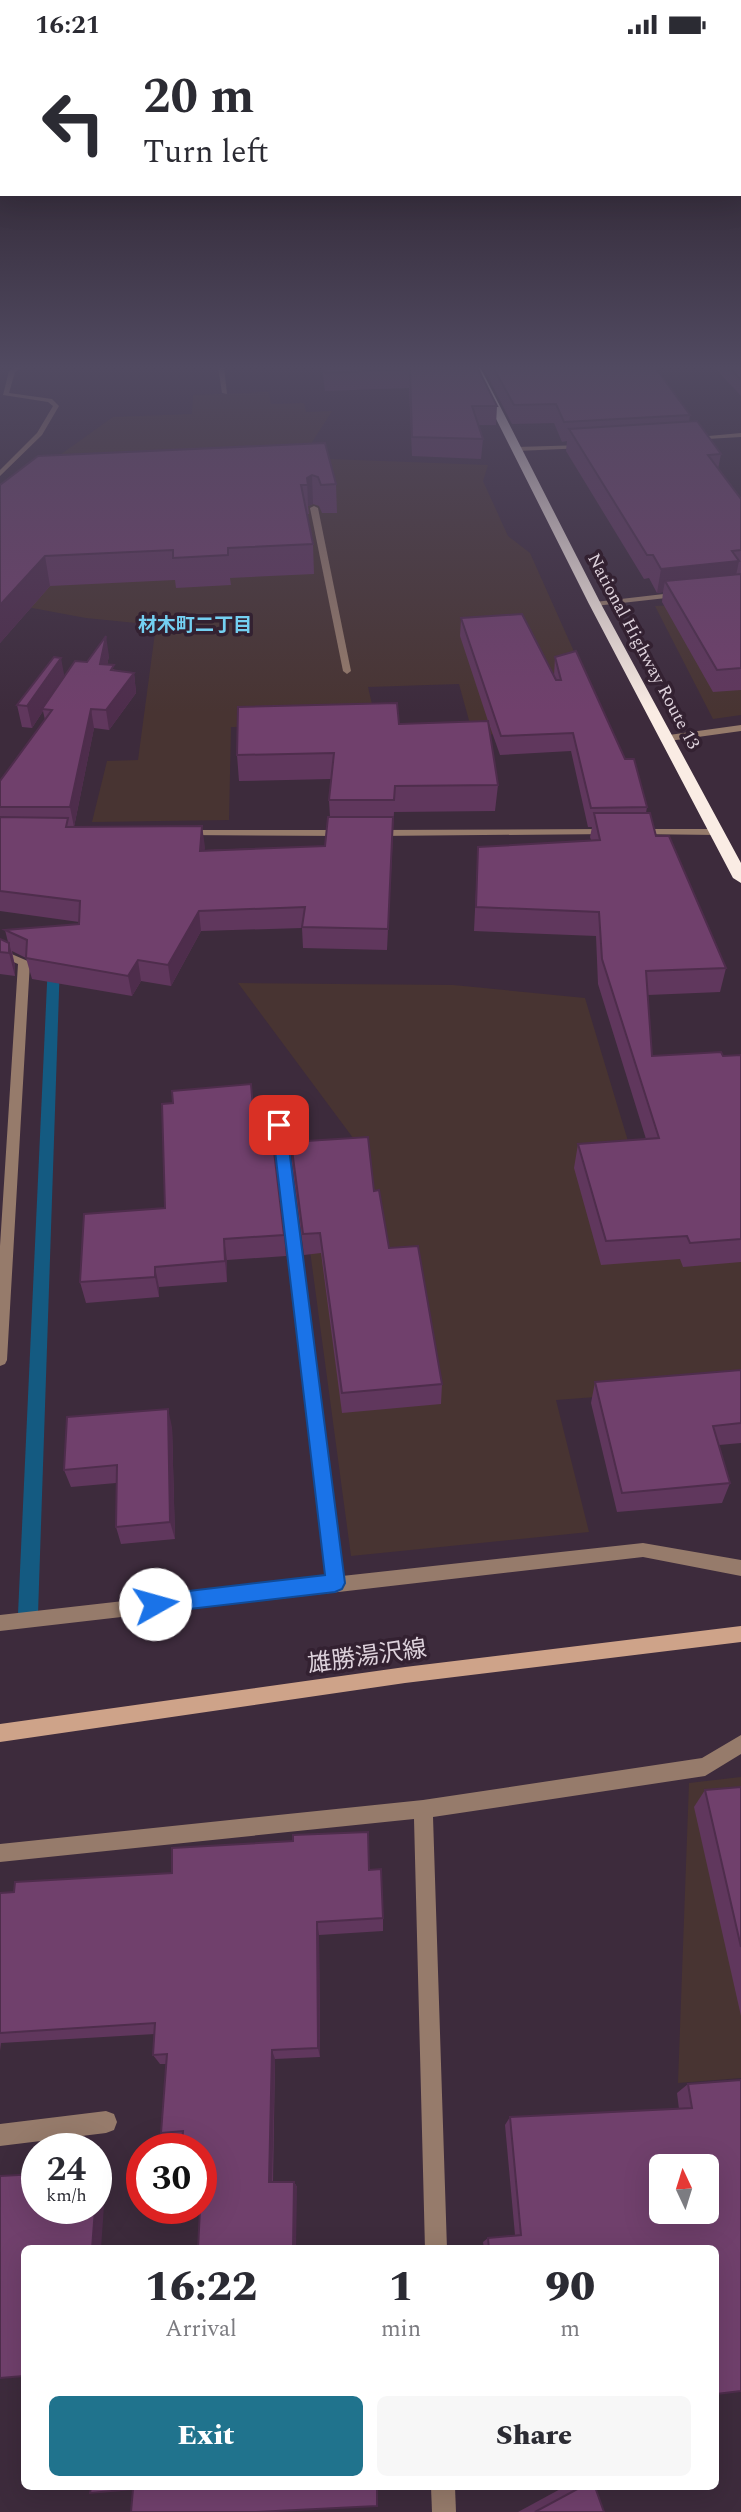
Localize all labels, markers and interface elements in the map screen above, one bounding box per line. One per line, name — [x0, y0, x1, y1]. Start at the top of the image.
text: 16:21 — [35, 5, 100, 45]
text: 20 m — [143, 60, 254, 135]
icon: left — [28, 77, 119, 168]
text: Turn left — [143, 128, 269, 177]
street label: National Highway Route 13 — [580, 548, 707, 754]
district label: 材木町二丁目 — [138, 611, 252, 640]
pin — [249, 1095, 309, 1155]
icon: arrive — [260, 1106, 298, 1144]
position arrow — [118, 1567, 192, 1641]
street label: 雄勝湯沢線 — [305, 1631, 429, 1683]
speed limit sign: 30 — [126, 2133, 217, 2224]
text: 24 — [47, 2143, 86, 2196]
north arrow — [649, 2154, 719, 2224]
map controls — [649, 2154, 719, 2224]
text: km/h — [46, 2182, 87, 2209]
text: 16:22 — [145, 2256, 257, 2319]
text: 1 — [388, 2256, 414, 2319]
text: 90 — [545, 2256, 595, 2319]
text: Arrival — [165, 2312, 237, 2347]
text: min — [381, 2312, 421, 2347]
text: m — [560, 2312, 580, 2347]
button: Exit — [49, 2396, 363, 2476]
button: Share — [377, 2396, 691, 2476]

